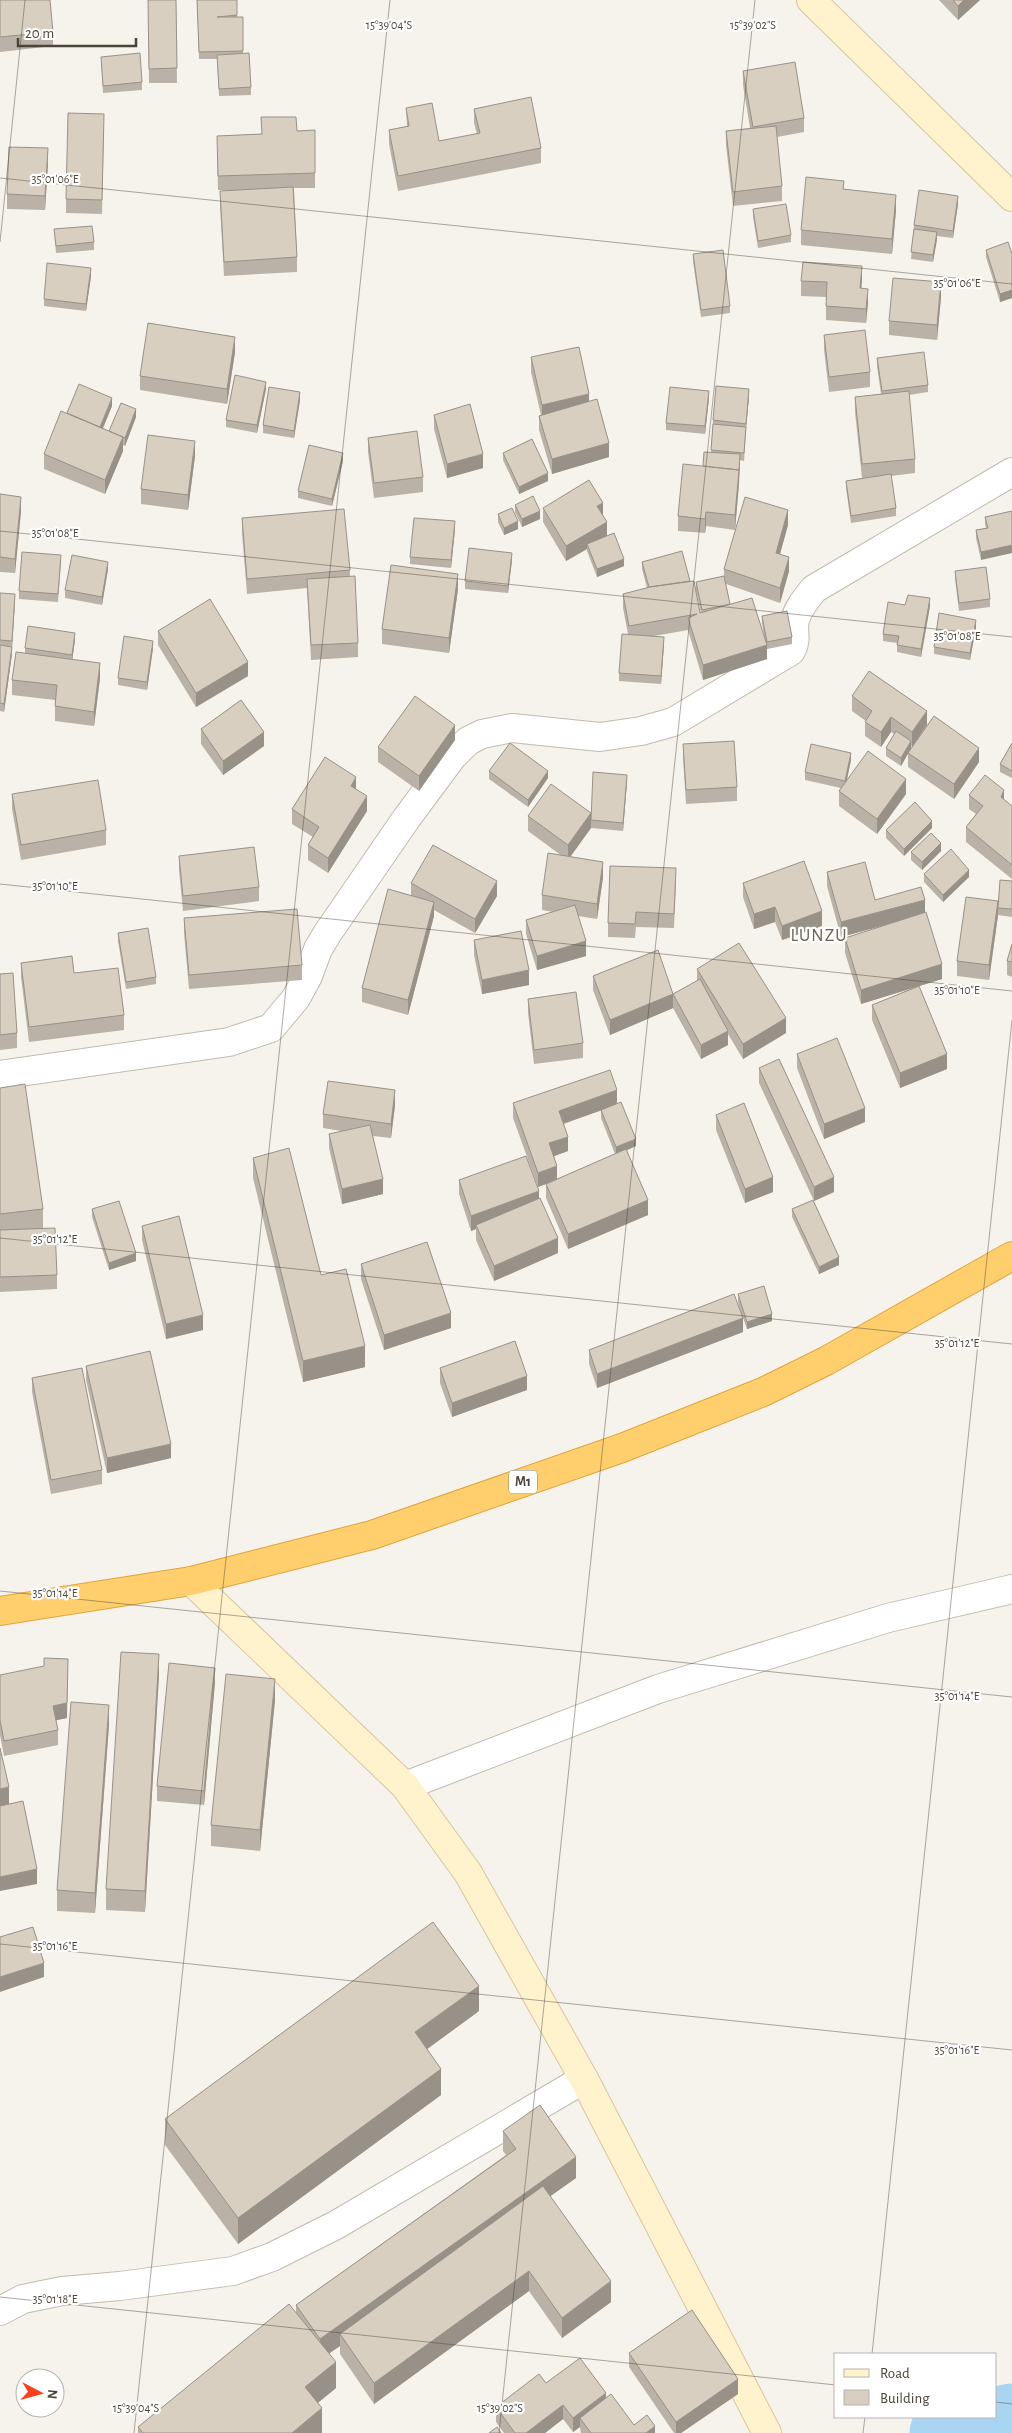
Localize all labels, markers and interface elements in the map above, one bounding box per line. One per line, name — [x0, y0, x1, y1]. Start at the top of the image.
scale bar — [18, 15, 135, 47]
text: 15°39'04"S — [366, 19, 413, 31]
text: 15°39'02"S — [730, 19, 776, 31]
text: 20 m — [25, 26, 54, 41]
text: 35°01'06"E — [31, 173, 79, 185]
text: 35°01'06"E — [933, 277, 981, 289]
text: 35°01'08"E — [31, 527, 79, 539]
text: 35°01'08"E — [933, 630, 981, 642]
text: 35°01'10"E — [32, 880, 78, 892]
district label: LUNZU — [791, 927, 847, 945]
text: 35°01'10"E — [934, 984, 980, 996]
text: 35°01'12"E — [33, 1233, 78, 1245]
text: 35°01'12"E — [935, 1337, 980, 1349]
road number: M1 — [509, 1470, 537, 1494]
text: 35°01'14"E — [33, 1587, 78, 1599]
text: 35°01'14"E — [935, 1690, 980, 1702]
text: 35°01'16"E — [33, 1940, 78, 1952]
text: 35°01'16"E — [935, 2044, 980, 2056]
text: 35°01'18"E — [33, 2293, 78, 2305]
legend — [834, 2353, 997, 2418]
text: Road — [880, 2366, 910, 2381]
north arrow — [15, 2368, 65, 2418]
text: N — [44, 2389, 59, 2400]
text: Building — [880, 2391, 930, 2406]
text: 15°39'04"S — [113, 2402, 160, 2414]
text: 15°39'02"S — [477, 2402, 523, 2414]

